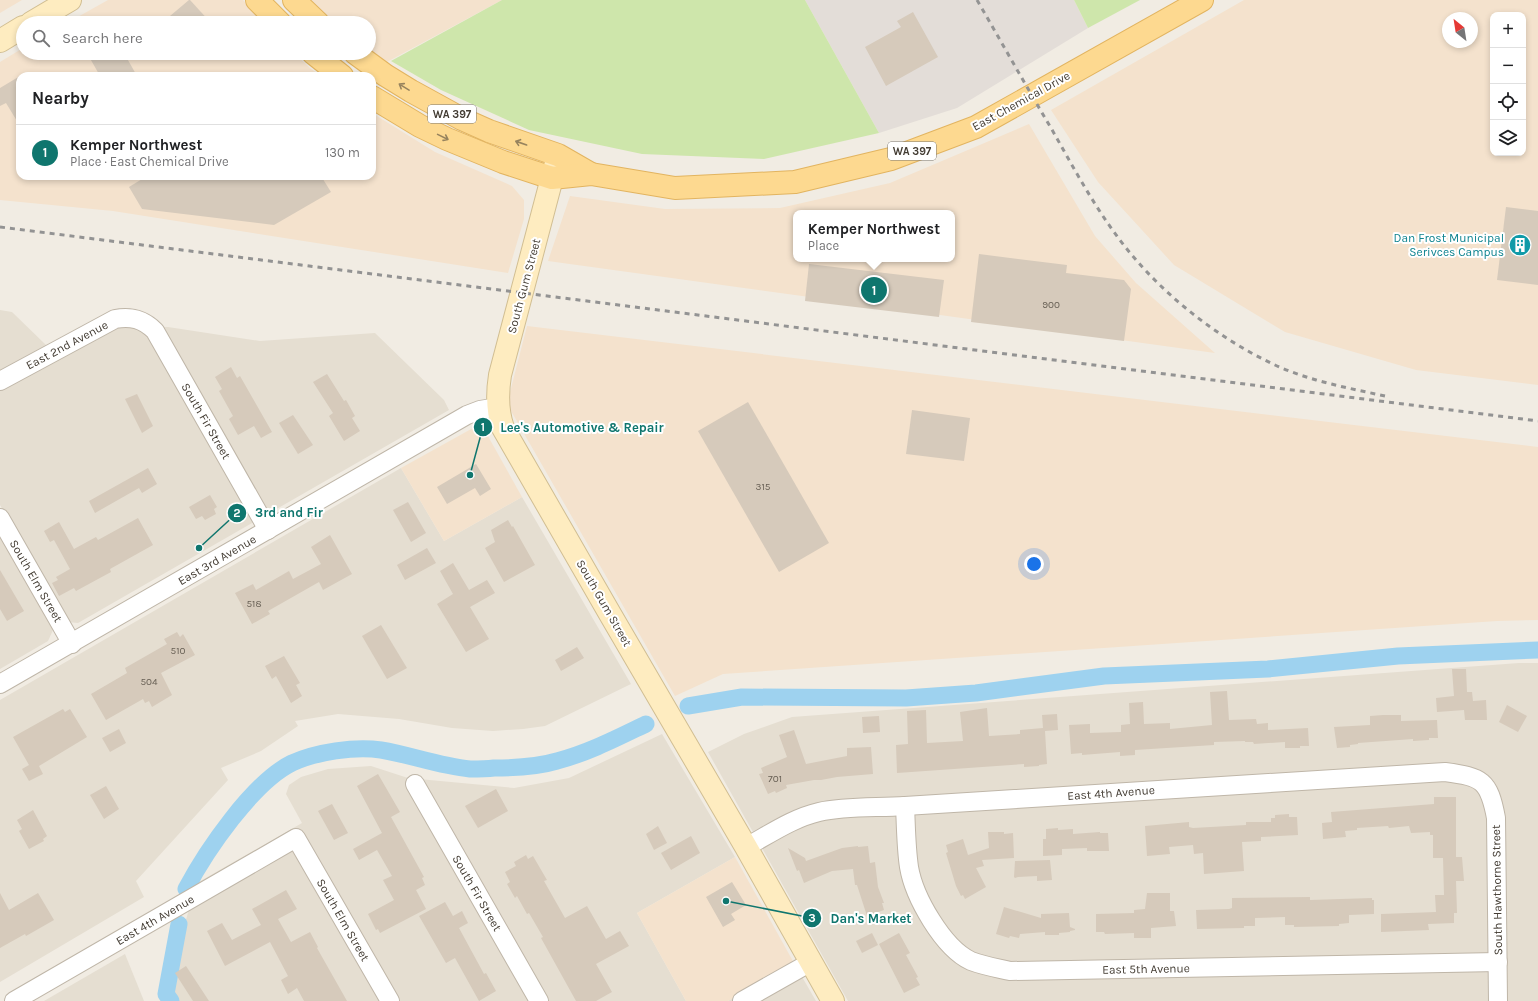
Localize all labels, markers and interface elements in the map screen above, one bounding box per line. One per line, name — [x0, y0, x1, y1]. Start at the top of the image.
north arrow — [1442, 12, 1478, 48]
map controls — [1490, 12, 1526, 156]
button: + — [1490, 12, 1526, 48]
search box — [16, 16, 376, 60]
icon: search — [30, 27, 52, 49]
text: Search here — [62, 29, 143, 47]
button: − — [1490, 48, 1526, 84]
street label: East Chemical Drive — [970, 68, 1072, 134]
one-way arrow — [398, 82, 410, 90]
button: locate — [1490, 84, 1526, 120]
text: Nearby — [32, 88, 89, 108]
road number: WA 397 — [428, 105, 476, 123]
button: layers — [1490, 120, 1526, 156]
one-way arrow — [436, 134, 448, 141]
text: Kemper Northwest — [70, 136, 202, 154]
one-way arrow — [516, 138, 528, 146]
road number: WA 397 — [888, 142, 936, 160]
text: 1 — [43, 145, 47, 160]
text: 130 m — [325, 145, 360, 160]
text: Place · East Chemical Drive — [70, 154, 229, 169]
popup — [793, 210, 955, 262]
text: Kemper Northwest — [808, 220, 940, 238]
place label: Dan Frost Municipal Serivces Campus — [1394, 231, 1504, 259]
building icon: Dan Frost Municipal Serivces Campus — [1507, 232, 1533, 258]
street label: South Gum Street — [505, 237, 544, 335]
text: Place — [808, 238, 839, 253]
pin: 1 — [861, 275, 887, 305]
house number: 900 — [1042, 299, 1060, 311]
street label: East 2nd Avenue — [24, 318, 110, 372]
street label: South Fir Street — [179, 380, 234, 462]
callout: Lee's Automotive & Repair — [473, 415, 672, 440]
text: 1 — [481, 420, 485, 434]
text: Lee's Automotive & Repair — [500, 420, 665, 435]
house number: 315 — [756, 481, 771, 493]
callout: 3rd and Fir — [227, 500, 331, 525]
text: 3rd and Fir — [255, 505, 324, 520]
text: 2 — [233, 506, 241, 520]
street label: East 3rd Avenue — [175, 532, 259, 588]
street label: South Elm Street — [7, 537, 66, 625]
your location — [1024, 554, 1044, 574]
street label: South Gum Street — [574, 557, 635, 649]
house number: 518 — [246, 598, 262, 610]
house number: 510 — [171, 645, 186, 657]
house number: 504 — [140, 676, 158, 688]
house number: 701 — [768, 773, 782, 785]
street label: East 4th Avenue — [1067, 783, 1155, 803]
street label: South Hawthorne Street — [1489, 824, 1505, 956]
street label: South Fir Street — [450, 852, 505, 934]
street label: South Elm Street — [314, 876, 373, 964]
street label: East 4th Avenue — [113, 892, 197, 948]
callout: Dan's Market — [802, 906, 919, 931]
text: 3 — [808, 911, 816, 925]
text: Dan's Market — [831, 911, 911, 926]
street label: East 5th Avenue — [1102, 961, 1190, 977]

